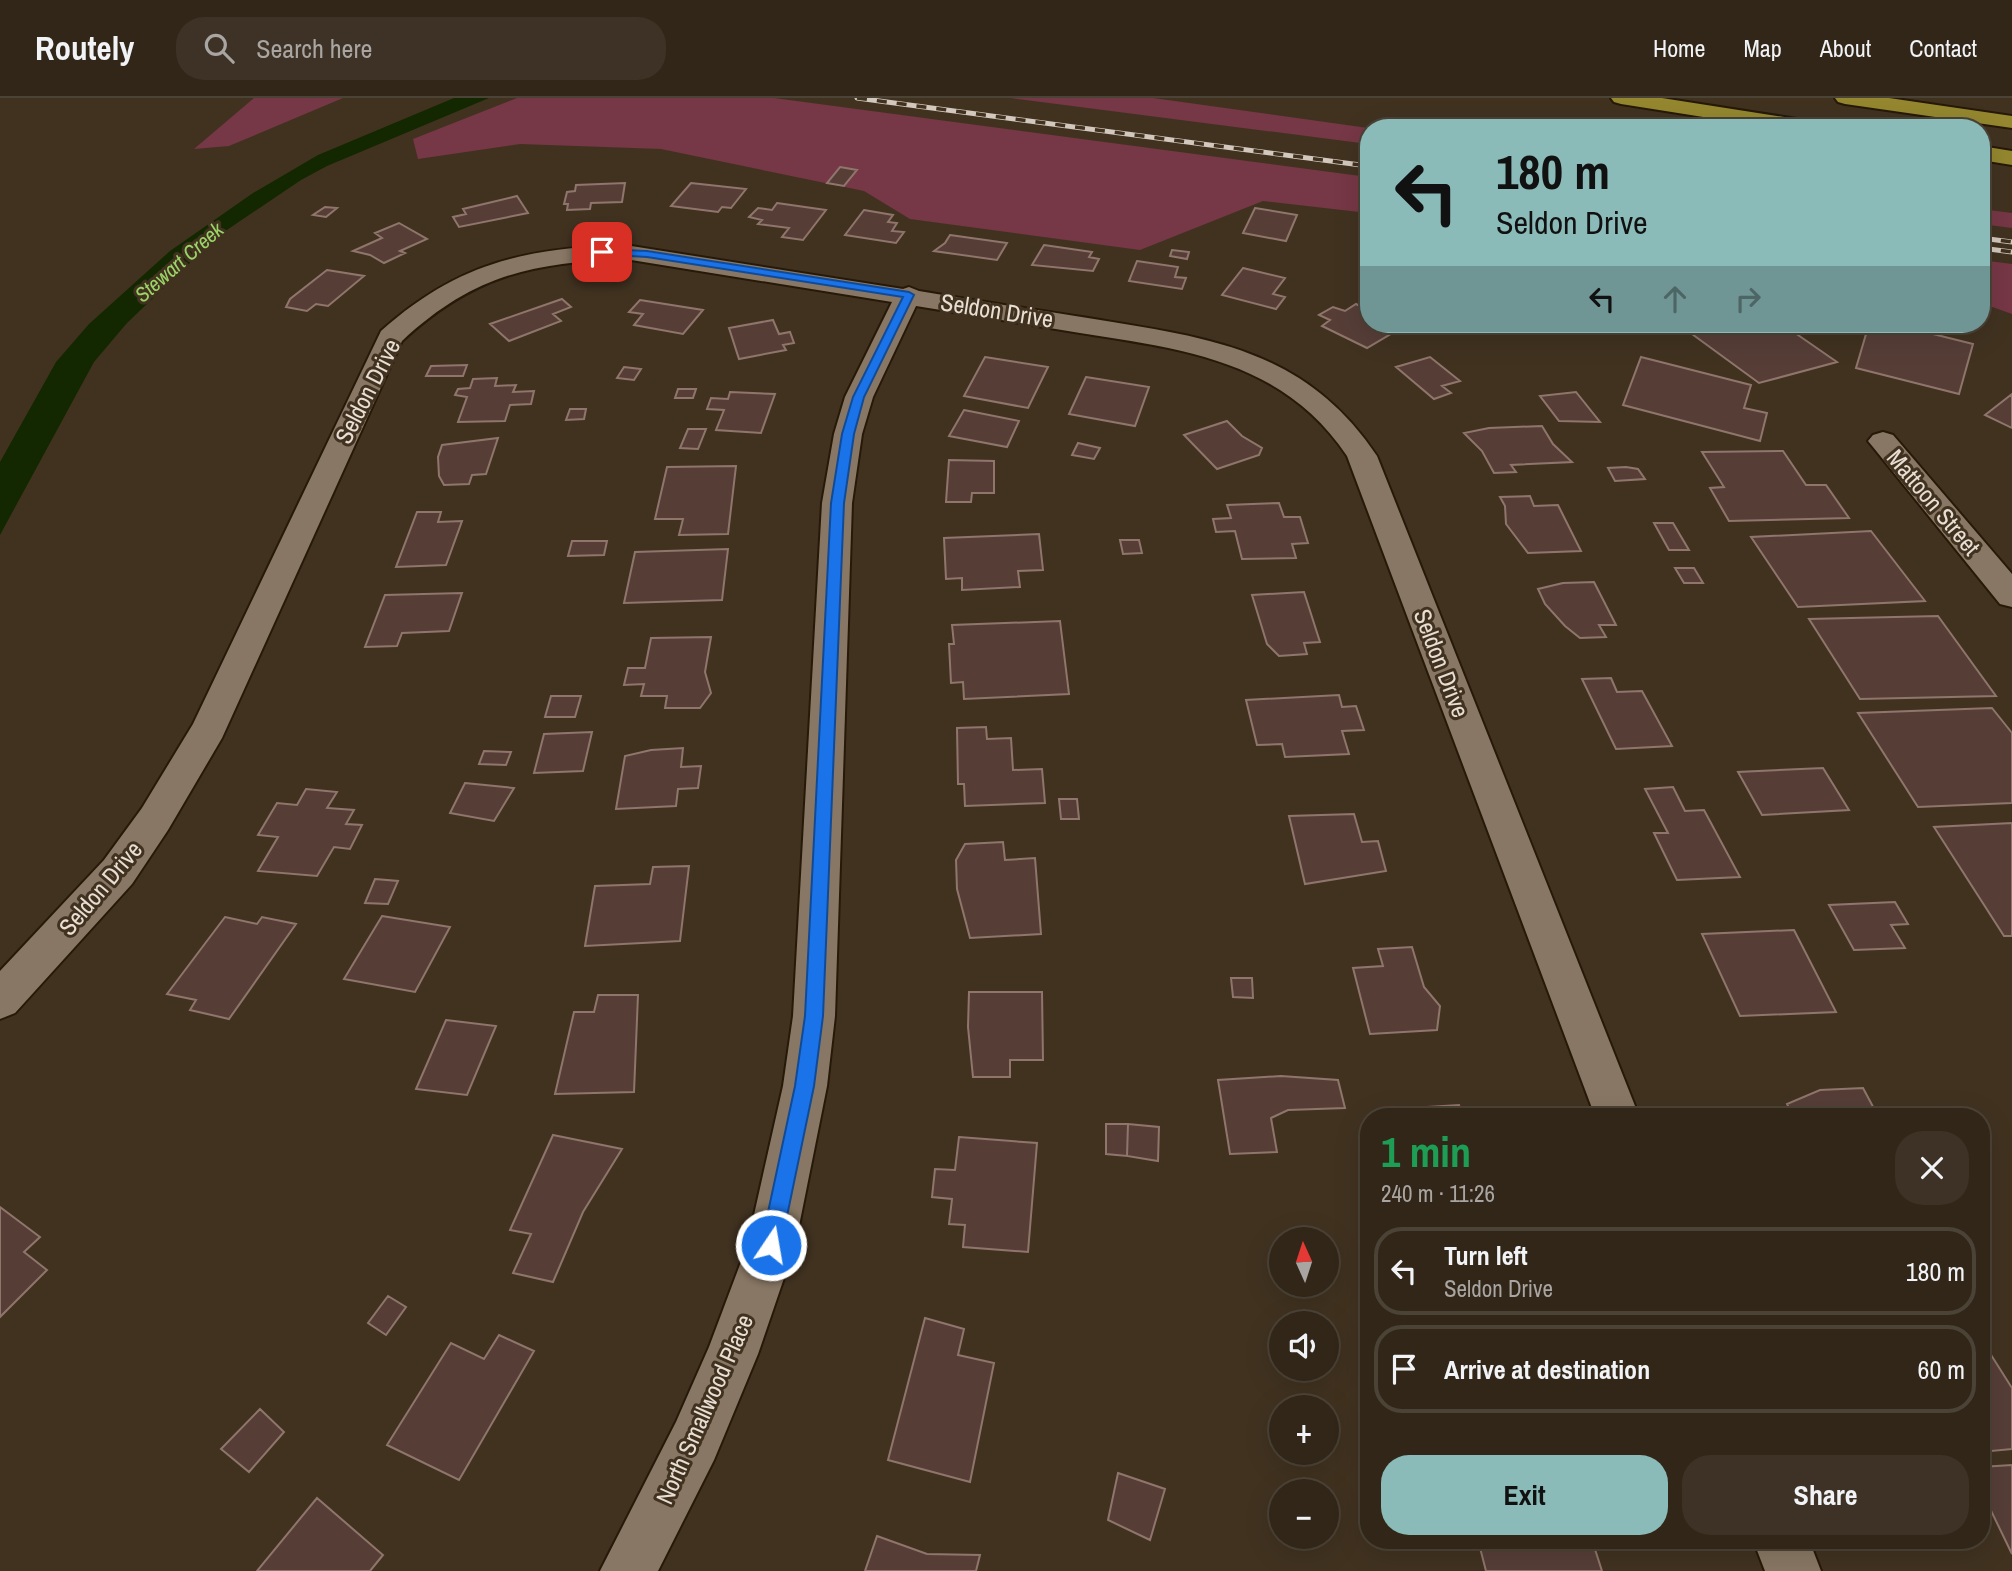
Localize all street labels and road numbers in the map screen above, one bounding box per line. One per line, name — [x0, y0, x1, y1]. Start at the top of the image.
street label: Seldon Drive — [938, 285, 1056, 335]
street label: Seldon Drive — [327, 333, 407, 449]
street label: Mattoon Street — [1880, 442, 1988, 562]
street label: Seldon Drive — [1407, 604, 1477, 722]
street label: Seldon Drive — [51, 834, 149, 942]
street label: North Smallwood Place — [648, 1309, 760, 1509]

